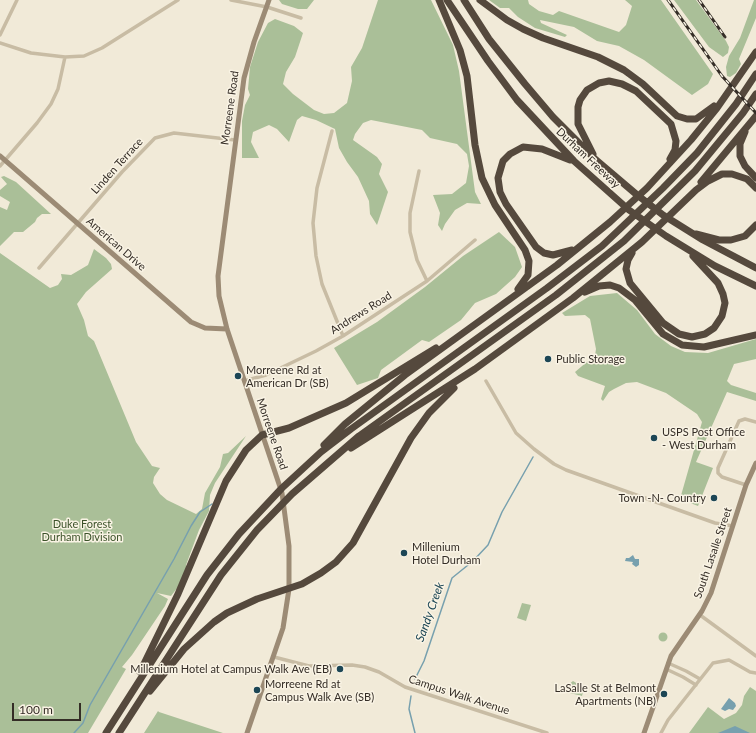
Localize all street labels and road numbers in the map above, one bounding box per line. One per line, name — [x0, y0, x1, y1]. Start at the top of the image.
street label: Morreene Road — [218, 70, 242, 146]
street label: Durham Freeway — [553, 125, 623, 191]
street label: Linden Terrace — [88, 135, 146, 197]
street label: American Drive — [83, 214, 149, 274]
street label: Andrews Road — [328, 289, 394, 337]
street label: Morreene Road — [254, 396, 290, 472]
street label: South Lasalle Street — [691, 506, 735, 600]
street label: Campus Walk Avenue — [407, 672, 511, 718]

